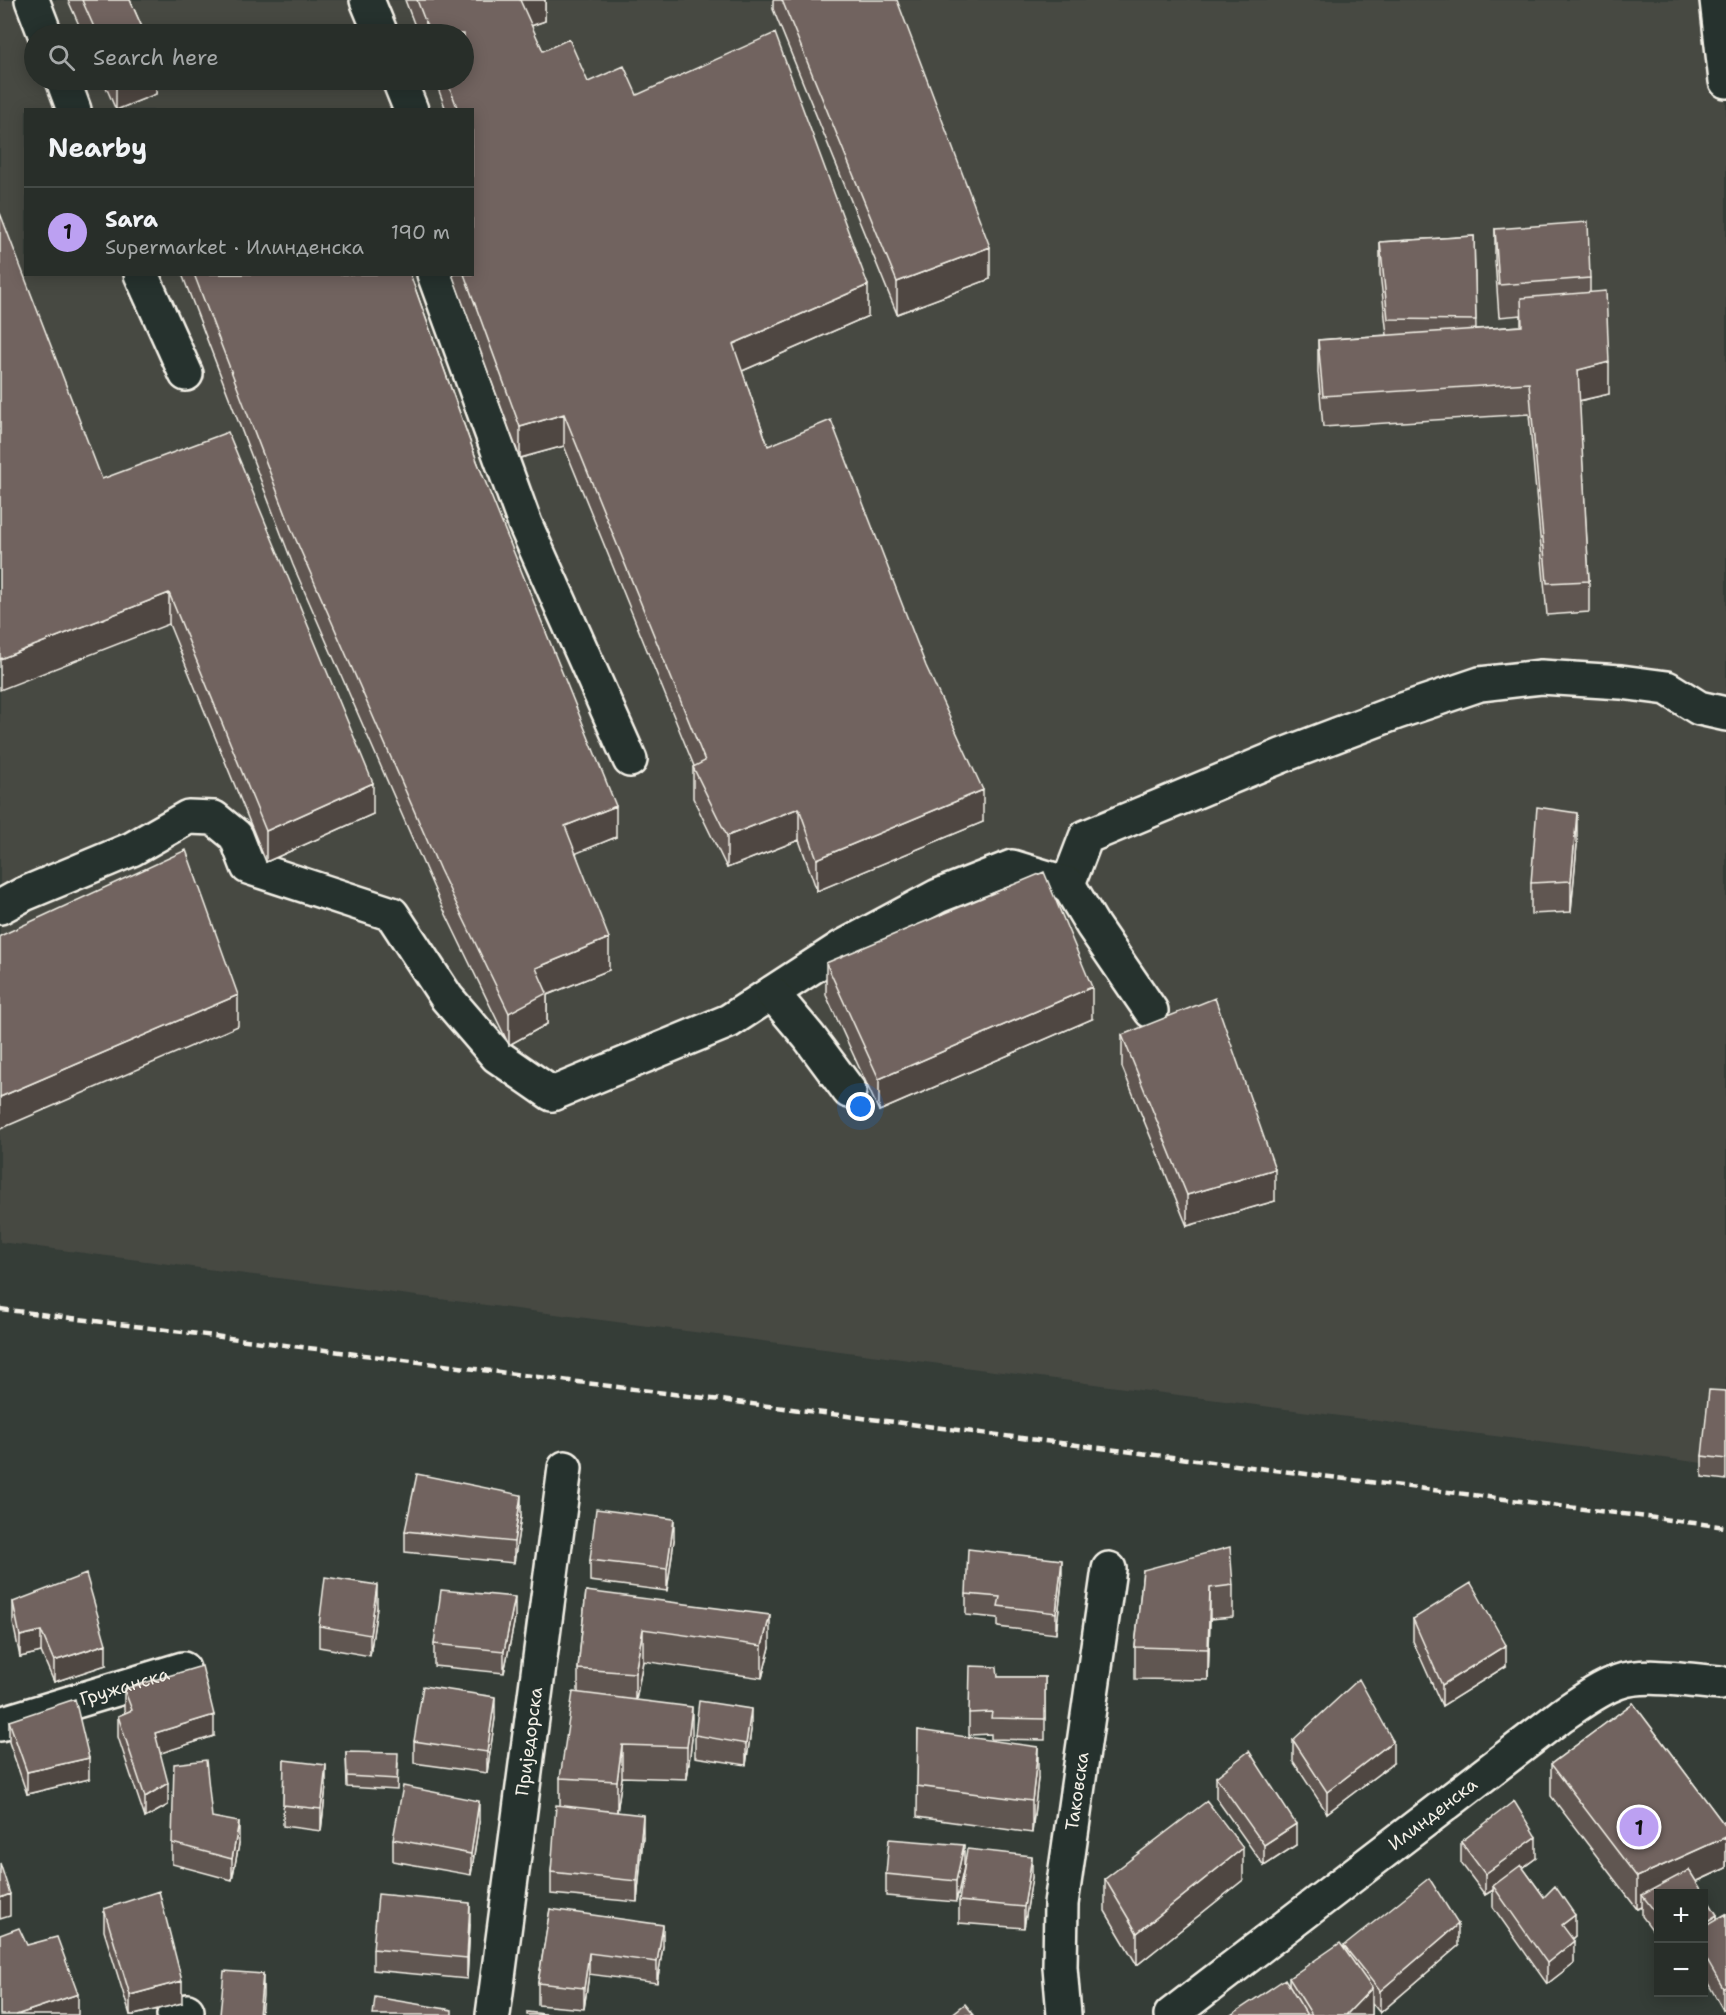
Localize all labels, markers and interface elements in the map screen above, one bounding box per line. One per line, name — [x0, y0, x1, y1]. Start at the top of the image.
search box — [24, 24, 474, 90]
icon: search — [45, 41, 78, 74]
text: Search here — [93, 43, 219, 72]
text: Nearby — [48, 130, 147, 165]
text: Sara — [105, 205, 158, 234]
text: 1 — [63, 219, 72, 245]
text: 190 m — [391, 219, 450, 245]
text: Supermarket · Илинденска — [105, 234, 364, 260]
your location — [846, 1092, 875, 1121]
street label: Гружанска — [77, 1662, 172, 1711]
street label: Приједорска — [510, 1686, 548, 1797]
street label: Таковска — [1060, 1750, 1095, 1832]
street label: Илинденска — [1383, 1772, 1482, 1856]
pin: 1 — [1620, 1804, 1658, 1850]
map controls — [1654, 1889, 1708, 1997]
button: + — [1654, 1889, 1708, 1943]
button: − — [1654, 1943, 1708, 1997]

